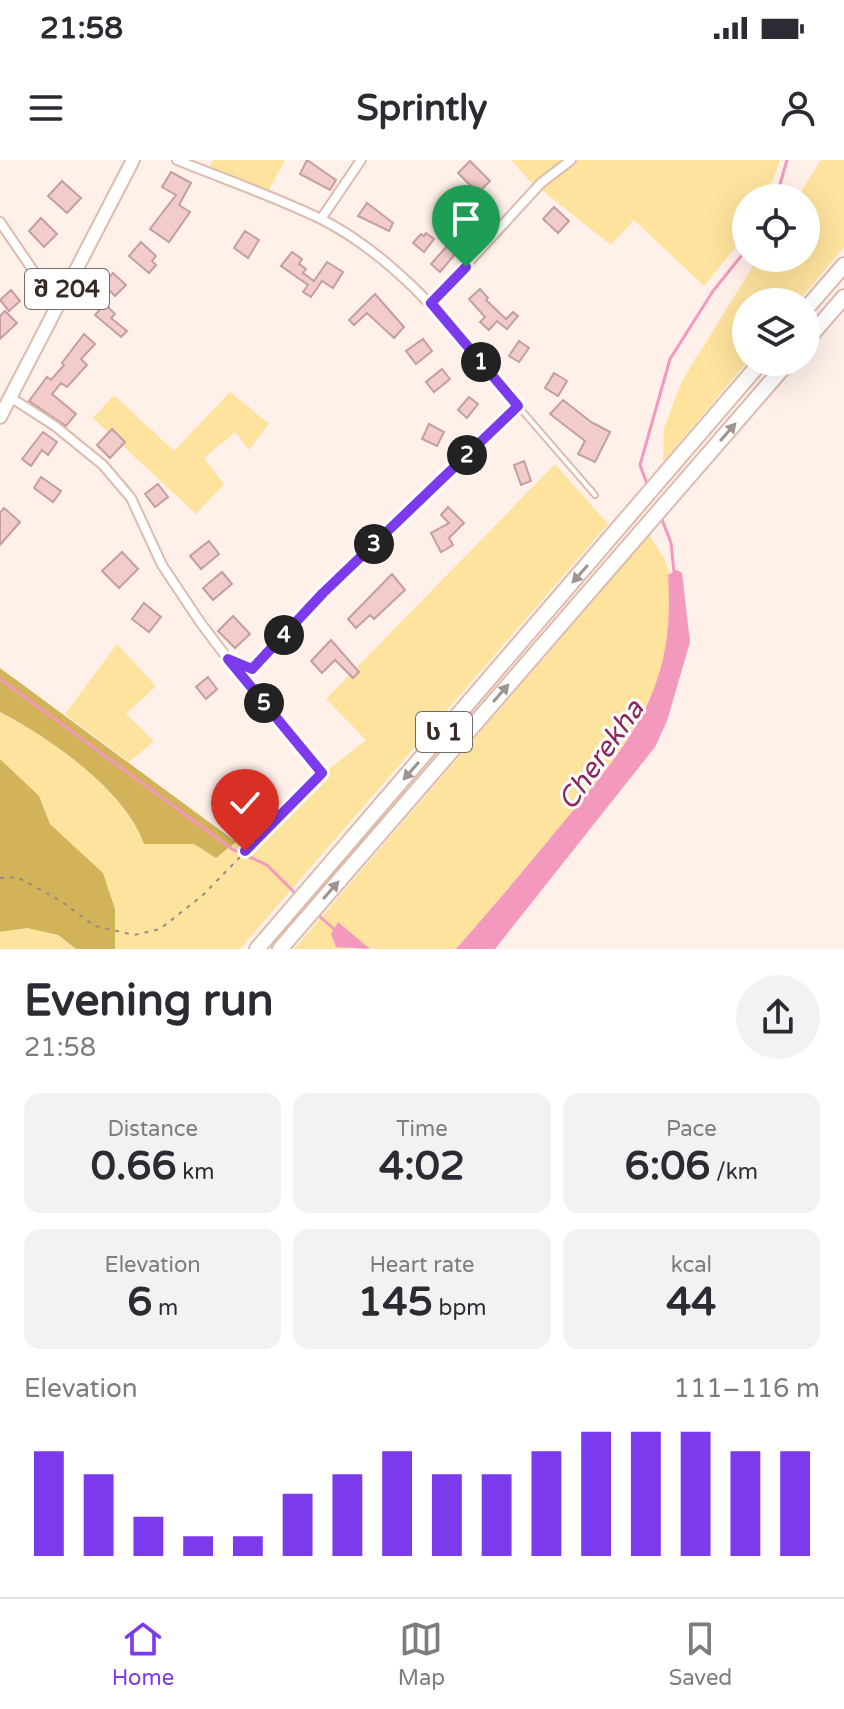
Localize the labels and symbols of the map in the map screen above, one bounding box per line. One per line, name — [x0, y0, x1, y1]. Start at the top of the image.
pin — [432, 185, 500, 267]
road number: შ 204 — [25, 269, 109, 309]
pin: 1 — [461, 342, 501, 382]
one-way arrow — [719, 423, 736, 443]
pin: 2 — [447, 435, 487, 475]
pin: 3 — [354, 524, 394, 564]
one-way arrow — [572, 564, 589, 584]
pin: 4 — [264, 615, 304, 655]
pin: 5 — [244, 683, 284, 723]
one-way arrow — [492, 683, 509, 703]
water label: Cherekha — [551, 692, 652, 817]
road number: ს 1 — [416, 712, 472, 752]
one-way arrow — [402, 762, 420, 781]
pin — [211, 769, 279, 851]
one-way arrow — [322, 880, 339, 900]

